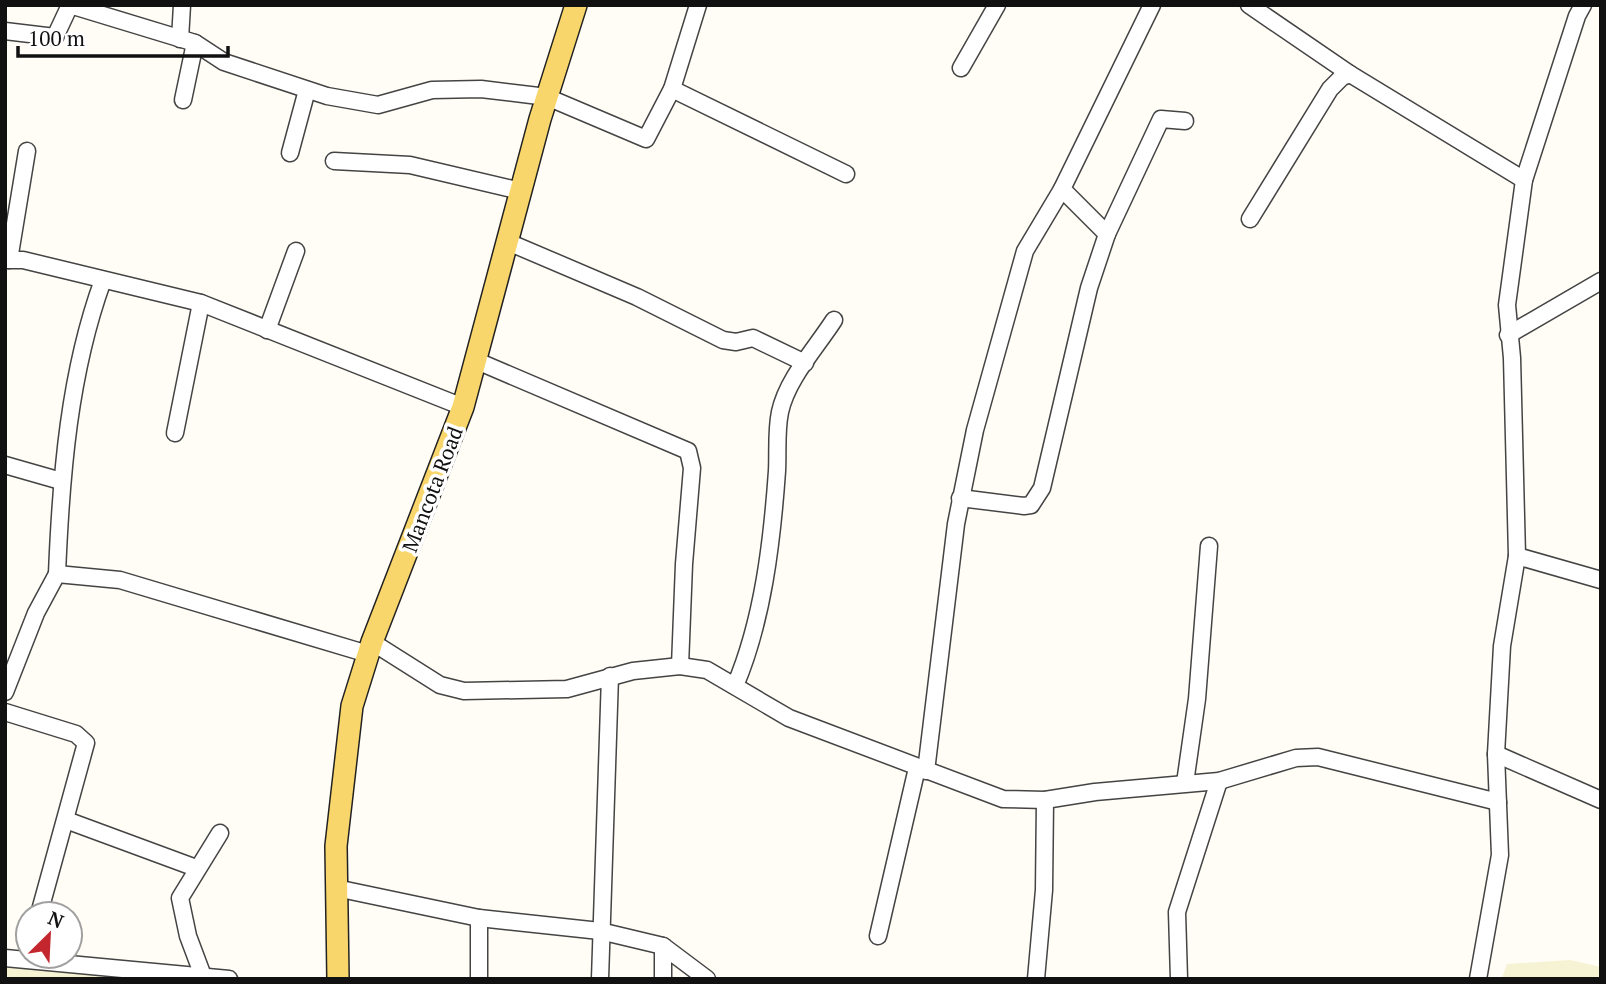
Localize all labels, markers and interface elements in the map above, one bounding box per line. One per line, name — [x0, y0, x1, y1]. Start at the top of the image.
scale bar — [18, 14, 228, 58]
text: 100 m — [28, 24, 85, 52]
street label: Mancota Road — [395, 422, 469, 556]
north arrow — [14, 900, 84, 970]
text: N — [44, 905, 68, 934]

